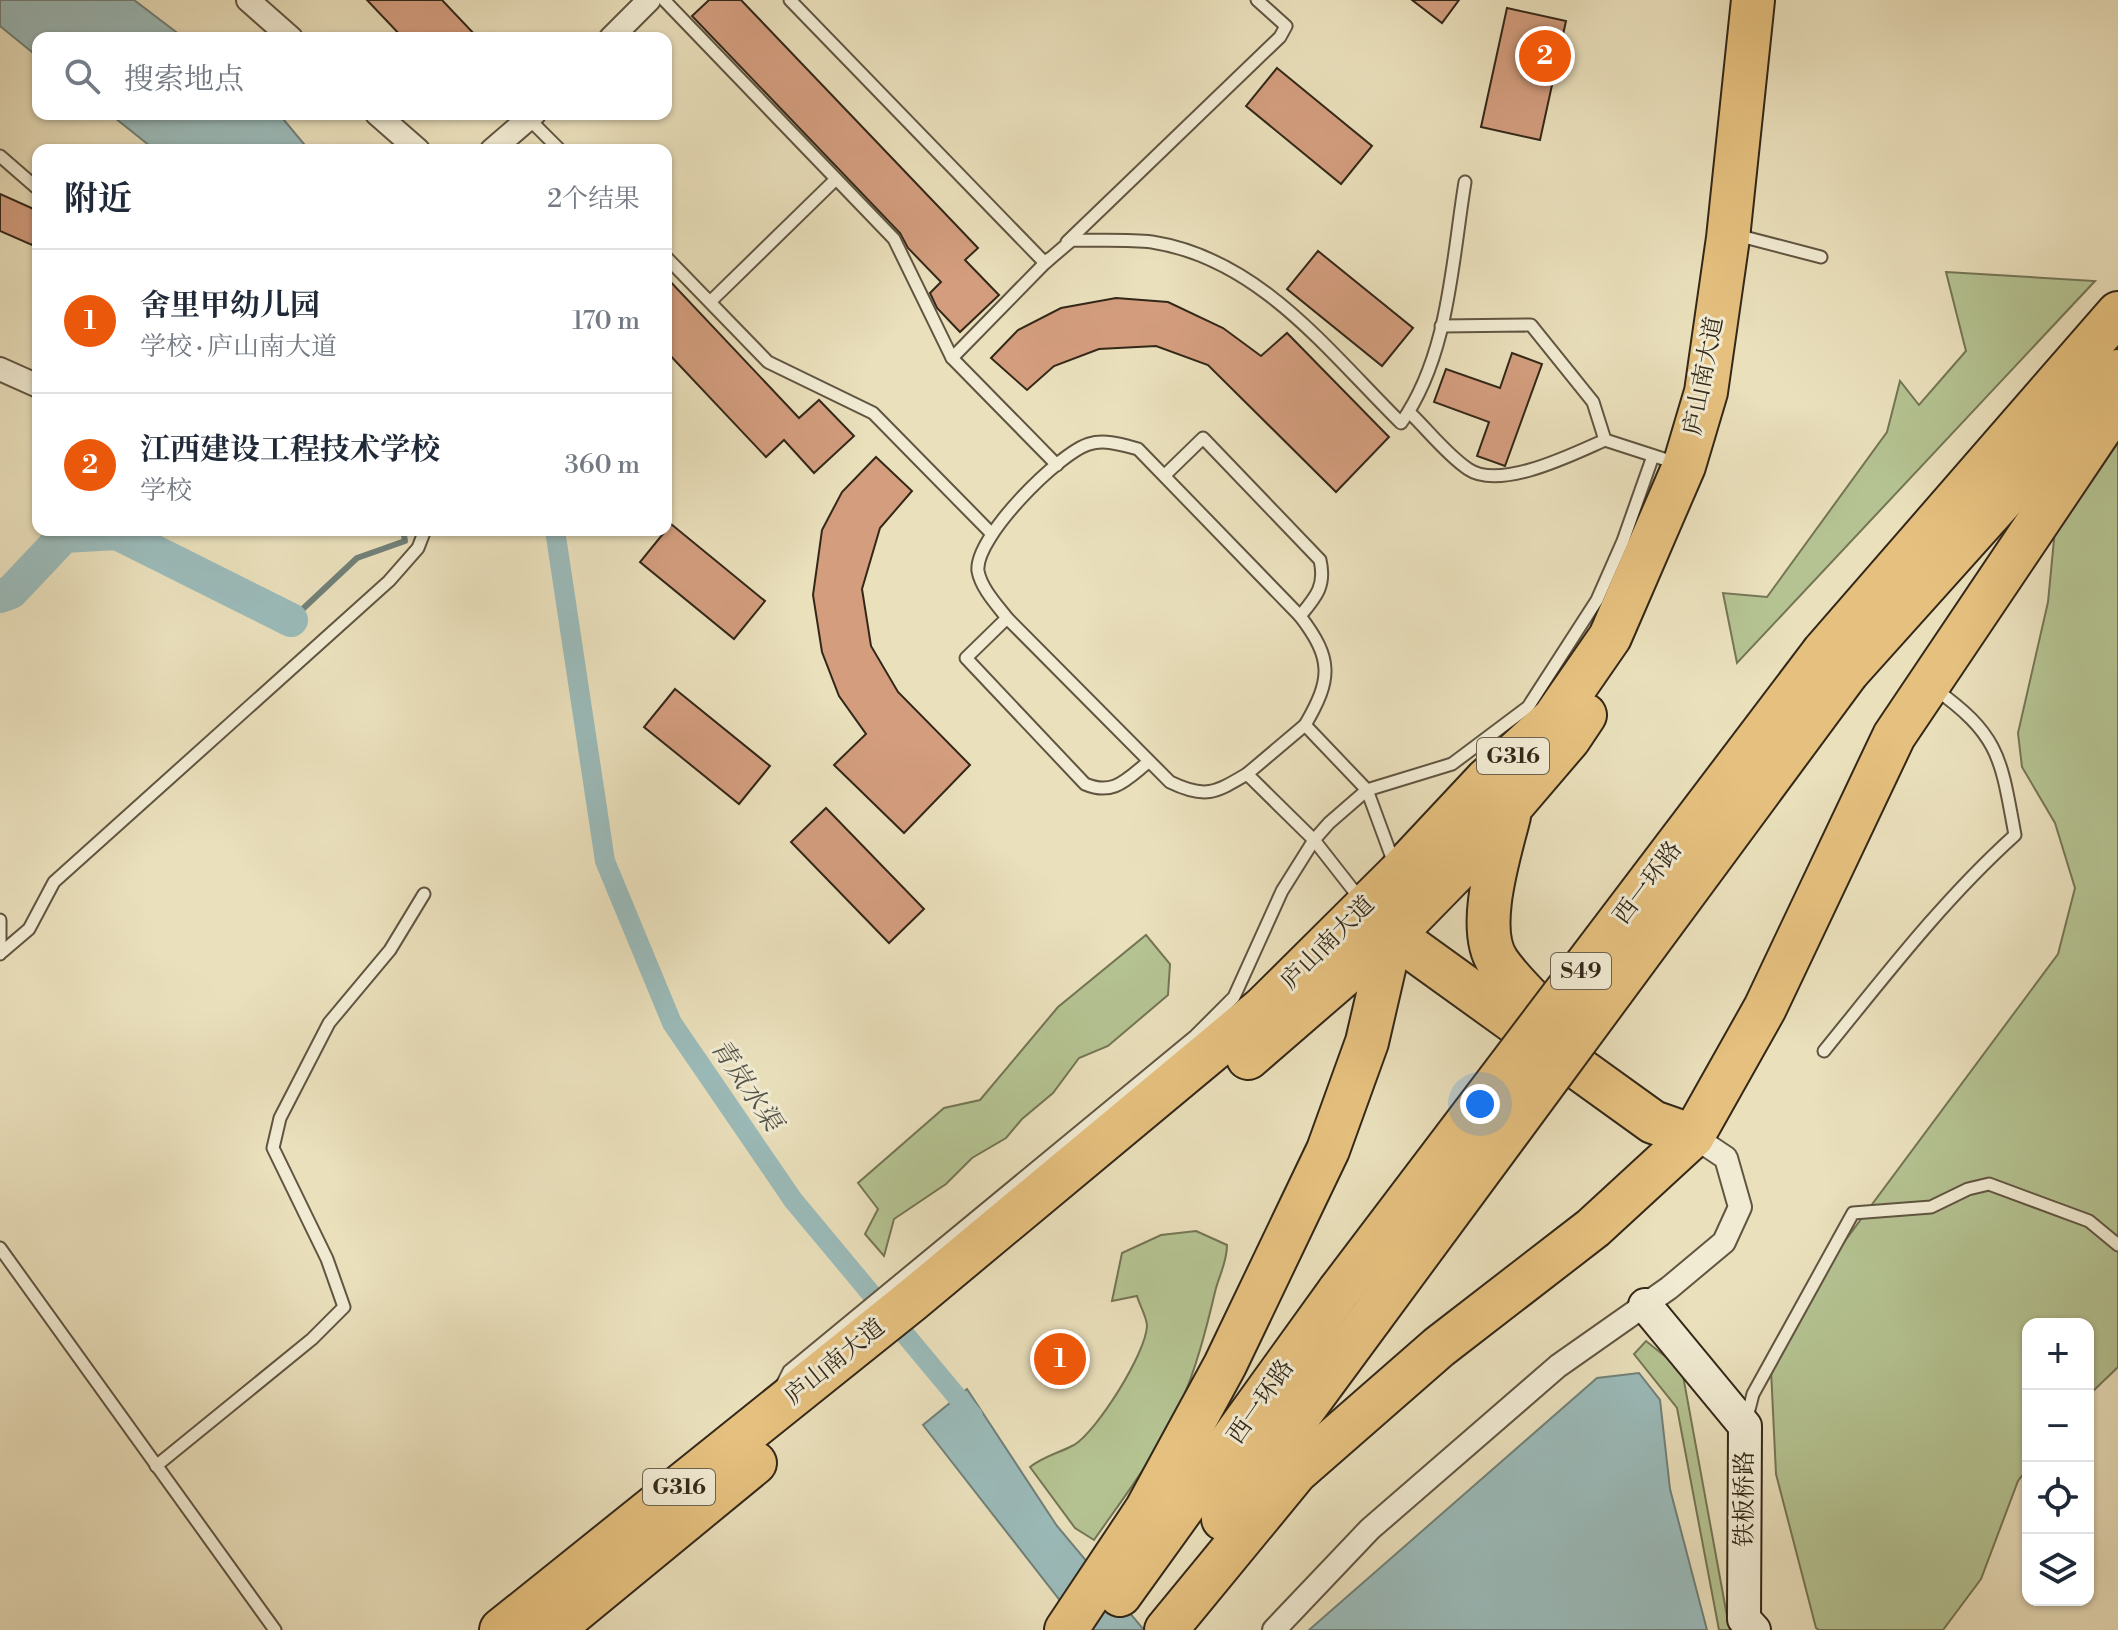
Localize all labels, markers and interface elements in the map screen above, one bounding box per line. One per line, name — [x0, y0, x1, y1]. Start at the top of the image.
pin: 2 — [1519, 26, 1571, 86]
search box — [32, 32, 672, 120]
icon: search — [60, 54, 104, 98]
text: 搜索地点 — [124, 61, 244, 99]
text: 附近 — [64, 179, 132, 221]
text: 2个结果 — [547, 183, 640, 215]
text: 舍里甲幼儿园 — [140, 287, 320, 325]
text: 1 — [84, 305, 96, 337]
text: 170 m — [572, 305, 640, 337]
street label: 庐山南大道 — [1678, 314, 1730, 438]
text: 学校 · 庐山南大道 — [140, 331, 337, 363]
text: 江西建设工程技术学校 — [140, 431, 440, 469]
text: 2 — [82, 449, 98, 481]
text: 360 m — [565, 449, 640, 481]
text: 学校 — [140, 475, 192, 507]
road number: G316 — [1477, 738, 1549, 774]
street label: 西一环路 — [1607, 836, 1689, 930]
street label: 庐山南大道 — [1275, 890, 1381, 996]
road number: S49 — [1551, 953, 1611, 989]
water label: 青岚水渠 — [704, 1033, 790, 1140]
your location — [1460, 1084, 1500, 1124]
street label: 庐山南大道 — [779, 1313, 891, 1411]
map controls — [2022, 1318, 2094, 1606]
button: + — [2022, 1318, 2094, 1390]
pin: 1 — [1034, 1329, 1086, 1389]
street label: 西一环路 — [1221, 1354, 1301, 1450]
button: − — [2022, 1390, 2094, 1462]
street label: 铁板桥路 — [1730, 1451, 1760, 1547]
button: locate — [2022, 1462, 2094, 1534]
road number: G316 — [643, 1469, 715, 1505]
button: layers — [2022, 1534, 2094, 1606]

